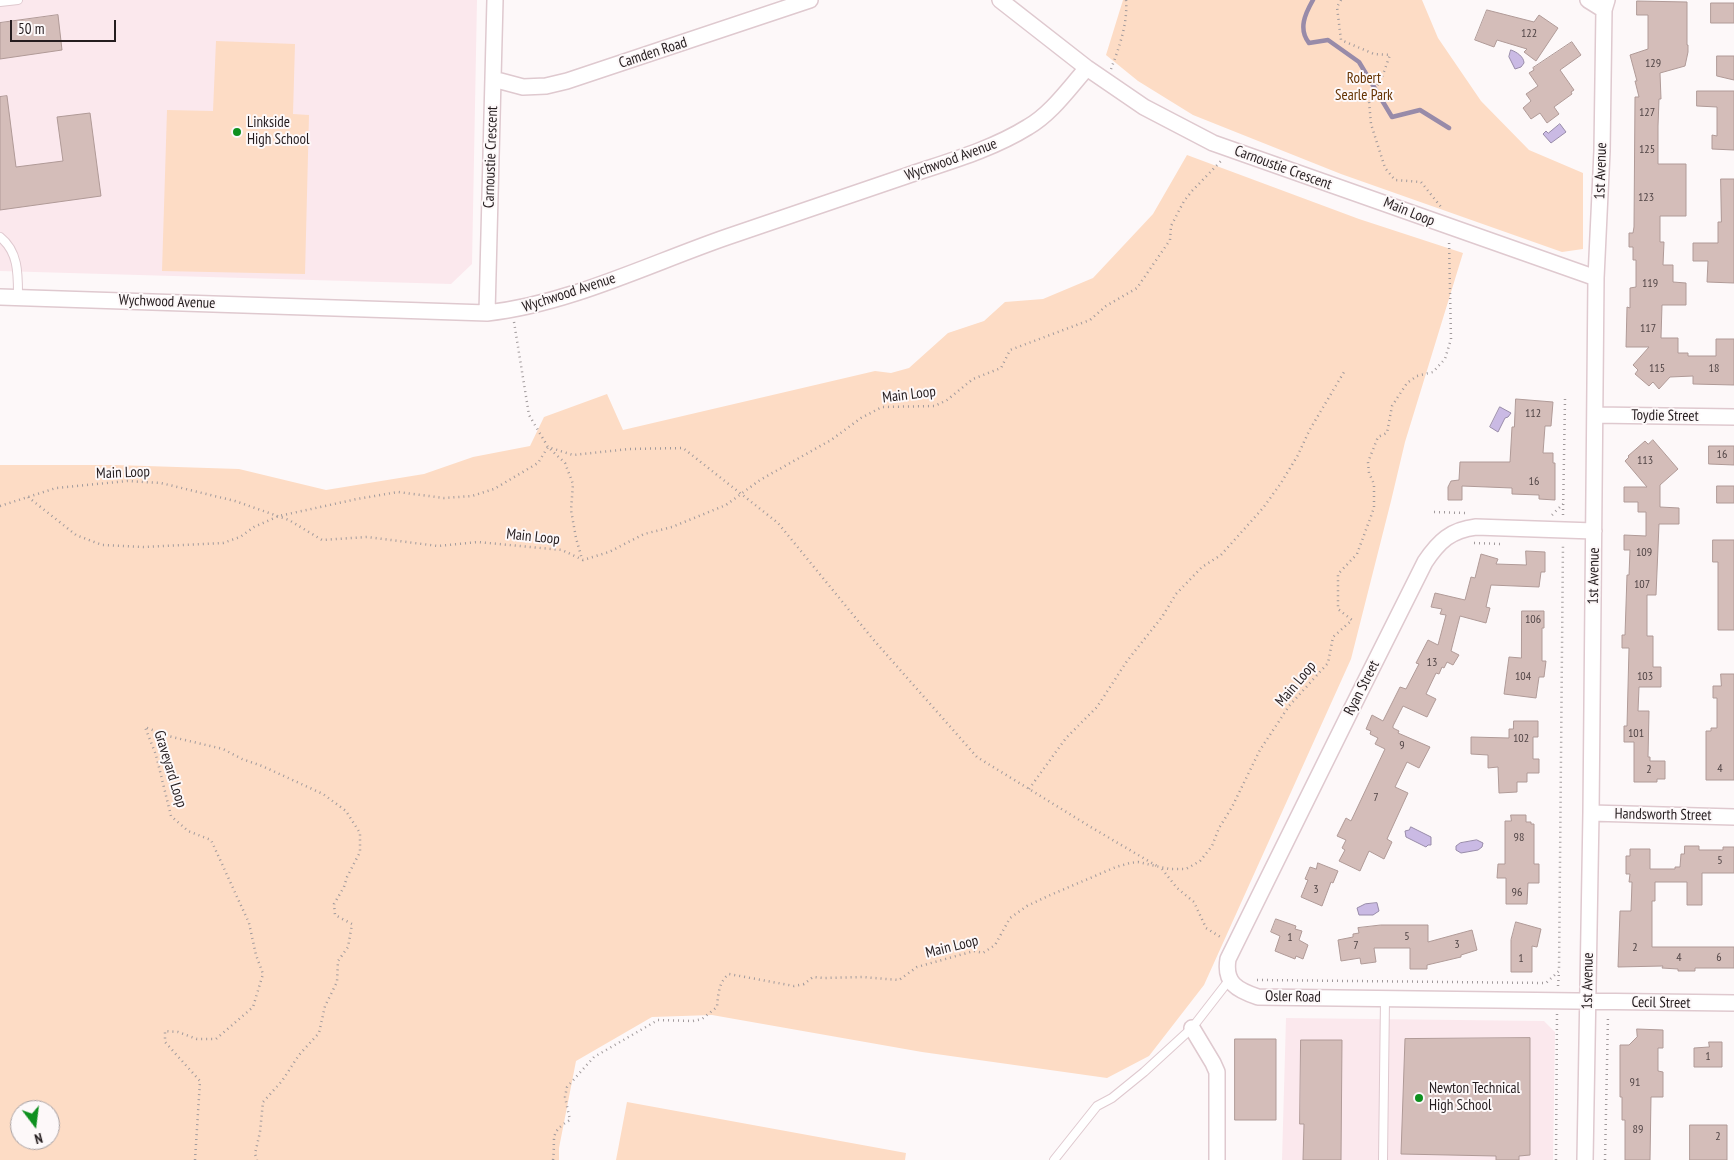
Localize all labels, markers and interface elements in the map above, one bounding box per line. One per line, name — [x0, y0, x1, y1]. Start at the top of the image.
scale bar — [12, 10, 119, 42]
text: 50 m — [18, 19, 44, 38]
house number: 122 — [1521, 27, 1537, 41]
street label: Camden Road — [617, 34, 689, 72]
house number: 129 — [1645, 57, 1661, 71]
park label: Robert Searle Park — [1335, 70, 1393, 105]
street label: Carnoustie Crescent — [480, 106, 502, 208]
house number: 127 — [1639, 106, 1655, 120]
place label: Linkside High School — [247, 114, 309, 149]
marker: Linkside High School — [231, 126, 243, 138]
street label: Wychwood Avenue — [902, 135, 1000, 185]
street label: Carnoustie Crescent — [1232, 142, 1334, 194]
street label: 1st Avenue — [1591, 142, 1611, 200]
house number: 125 — [1639, 143, 1655, 157]
house number: 123 — [1638, 191, 1654, 205]
street label: Main Loop — [1381, 194, 1437, 230]
street label: Wychwood Avenue — [520, 269, 618, 317]
house number: 119 — [1642, 277, 1658, 291]
street label: Wychwood Avenue — [118, 291, 216, 313]
house number: 117 — [1640, 322, 1656, 336]
house number: 115 — [1649, 362, 1665, 376]
house number: 18 — [1709, 362, 1719, 376]
street label: Main Loop — [881, 383, 937, 407]
street label: Toydie Street — [1631, 406, 1699, 426]
house number: 112 — [1525, 407, 1541, 421]
house number: 16 — [1717, 448, 1727, 462]
house number: 113 — [1637, 454, 1653, 468]
street label: Main Loop — [96, 463, 150, 483]
house number: 16 — [1529, 475, 1539, 489]
street label: Main Loop — [505, 525, 561, 549]
house number: 109 — [1636, 546, 1652, 560]
street label: 1st Avenue — [1585, 547, 1603, 605]
house number: 107 — [1634, 578, 1650, 592]
house number: 106 — [1525, 613, 1541, 627]
house number: 13 — [1427, 656, 1437, 670]
street label: Main Loop — [1272, 658, 1320, 710]
street label: Ryan Street — [1341, 658, 1383, 718]
house number: 104 — [1515, 670, 1531, 684]
house number: 103 — [1637, 670, 1653, 684]
house number: 101 — [1628, 727, 1644, 741]
street label: Graveyard Loop — [150, 728, 190, 810]
house number: 102 — [1513, 732, 1529, 746]
house number: 9 — [1399, 739, 1405, 753]
house number: 4 — [1717, 762, 1723, 776]
house number: 2 — [1646, 763, 1652, 777]
house number: 7 — [1373, 791, 1379, 805]
street label: Handsworth Street — [1614, 805, 1712, 825]
house number: 98 — [1514, 831, 1524, 845]
house number: 5 — [1717, 854, 1723, 868]
house number: 3 — [1313, 883, 1319, 897]
house number: 96 — [1512, 886, 1522, 900]
house number: 5 — [1404, 930, 1410, 944]
house number: 1 — [1287, 931, 1293, 945]
street label: Main Loop — [924, 932, 980, 962]
house number: 3 — [1454, 938, 1460, 952]
house number: 7 — [1353, 939, 1359, 953]
house number: 2 — [1632, 941, 1638, 955]
house number: 4 — [1676, 951, 1682, 965]
house number: 6 — [1716, 951, 1722, 965]
house number: 1 — [1518, 952, 1524, 966]
street label: 1st Avenue — [1579, 952, 1597, 1010]
street label: Osler Road — [1265, 988, 1321, 1006]
street label: Cecil Street — [1631, 993, 1691, 1013]
house number: 1 — [1705, 1050, 1711, 1064]
house number: 91 — [1630, 1076, 1640, 1090]
place label: Newton Technical High School — [1429, 1080, 1520, 1115]
marker: Newton Technical High School — [1413, 1092, 1425, 1104]
north arrow — [10, 1100, 60, 1150]
house number: 89 — [1633, 1123, 1643, 1137]
text: N — [33, 1129, 45, 1148]
house number: 2 — [1715, 1130, 1721, 1144]

